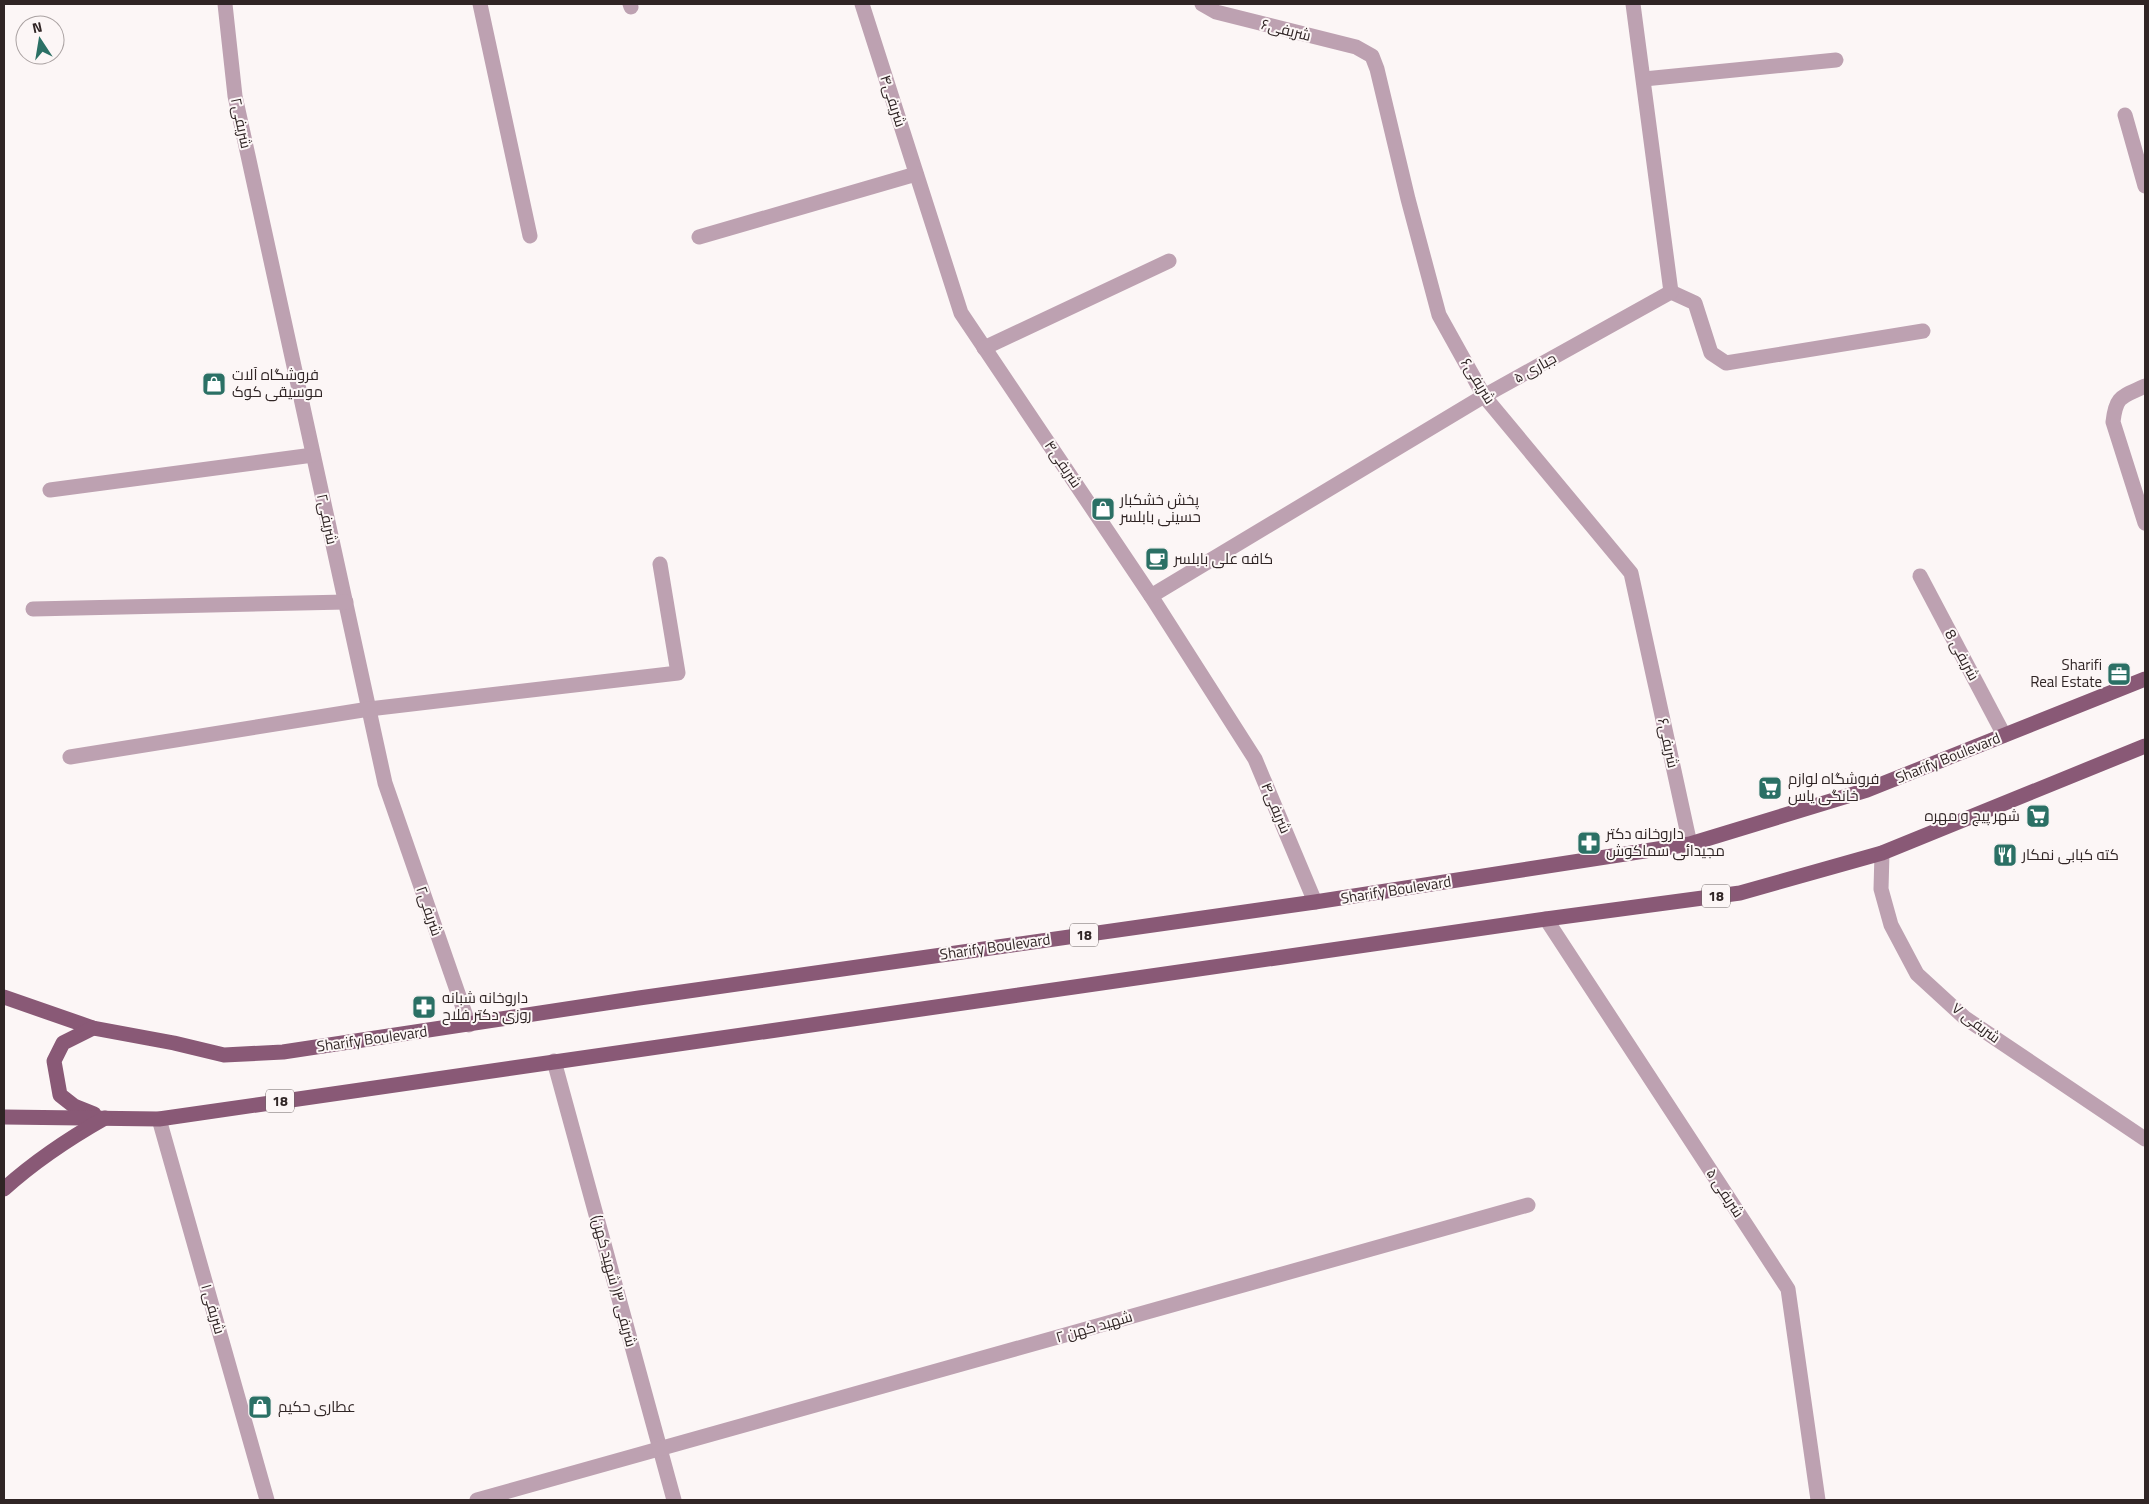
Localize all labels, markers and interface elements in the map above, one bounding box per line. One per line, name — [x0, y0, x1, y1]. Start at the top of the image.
street label: شریفی۶ — [1259, 12, 1313, 47]
north arrow — [15, 15, 65, 65]
text: N — [30, 16, 44, 38]
street label: شریفی۴ — [874, 72, 913, 130]
street label: شریفی۲ — [225, 95, 258, 150]
street label: جباری ۵ — [1509, 346, 1560, 389]
street label: شریفی۶ — [1455, 353, 1502, 408]
place label: فروشگاه آلات موسیقی کوک — [232, 363, 323, 403]
shop icon: فروشگاه آلات موسیقی کوک — [201, 371, 227, 397]
street label: شریفی۴ — [1039, 435, 1088, 492]
place label: پخش خشکبار حسینی بابلسر — [1119, 488, 1201, 528]
street label: شریفی۲ — [311, 491, 344, 546]
shop icon: پخش خشکبار حسینی بابلسر — [1090, 496, 1116, 522]
cafe icon: کافه علی بابلسر — [1144, 546, 1170, 572]
place label: کافه علی بابلسر — [1173, 547, 1273, 570]
street label: شریفی 8 — [1939, 625, 1986, 685]
place label: Sharifi Real Estate — [2030, 653, 2102, 693]
office icon: Sharifi Real Estate — [2106, 661, 2132, 687]
street label: شریفی۶ — [1652, 716, 1685, 770]
street label: Sharify Boulevard — [1892, 726, 2004, 789]
place label: فروشگاه لوازم خانگی یاس — [1788, 767, 1879, 807]
supermarket icon: فروشگاه لوازم خانگی یاس — [1757, 775, 1783, 801]
street label: شریفی۴ — [1255, 779, 1297, 837]
supermarket icon: شهر پیچ و مهره — [2025, 803, 2051, 829]
place label: شهر پیچ و مهره — [1924, 804, 2020, 827]
place label: داروخانه دکتر مجیدائی سماکوش — [1605, 822, 1725, 862]
pharmacy icon: داروخانه دکتر مجیدائی سماکوش — [1576, 830, 1602, 856]
restaurant icon: کته کبابی نمکار — [1992, 842, 2018, 868]
place label: کته کبابی نمکار — [2021, 843, 2119, 866]
street label: Sharify Boulevard — [1339, 869, 1453, 910]
street label: شریفی۲ — [410, 883, 449, 939]
road number: 18 — [1702, 884, 1730, 908]
road number: 18 — [1070, 924, 1098, 946]
street label: Sharify Boulevard — [938, 927, 1052, 966]
place label: داروخانه شبانه روزی دکتر فلاح — [442, 986, 532, 1026]
pharmacy icon: داروخانه شبانه روزی دکتر فلاح — [411, 994, 437, 1020]
street label: شریفی ۷ — [1947, 997, 2006, 1049]
street label: Sharify Boulevard — [315, 1019, 429, 1058]
road number: 18 — [266, 1090, 294, 1112]
street label: شریفی ۵ — [1701, 1163, 1750, 1222]
street label: شریفی ۳( شهید کهن) — [586, 1212, 643, 1350]
street label: شریفی ۱ — [195, 1281, 232, 1337]
street label: شهید کهن ۲ — [1053, 1305, 1135, 1348]
shop icon: عطاری حکیم — [247, 1394, 273, 1420]
place label: عطاری حکیم — [278, 1395, 356, 1418]

